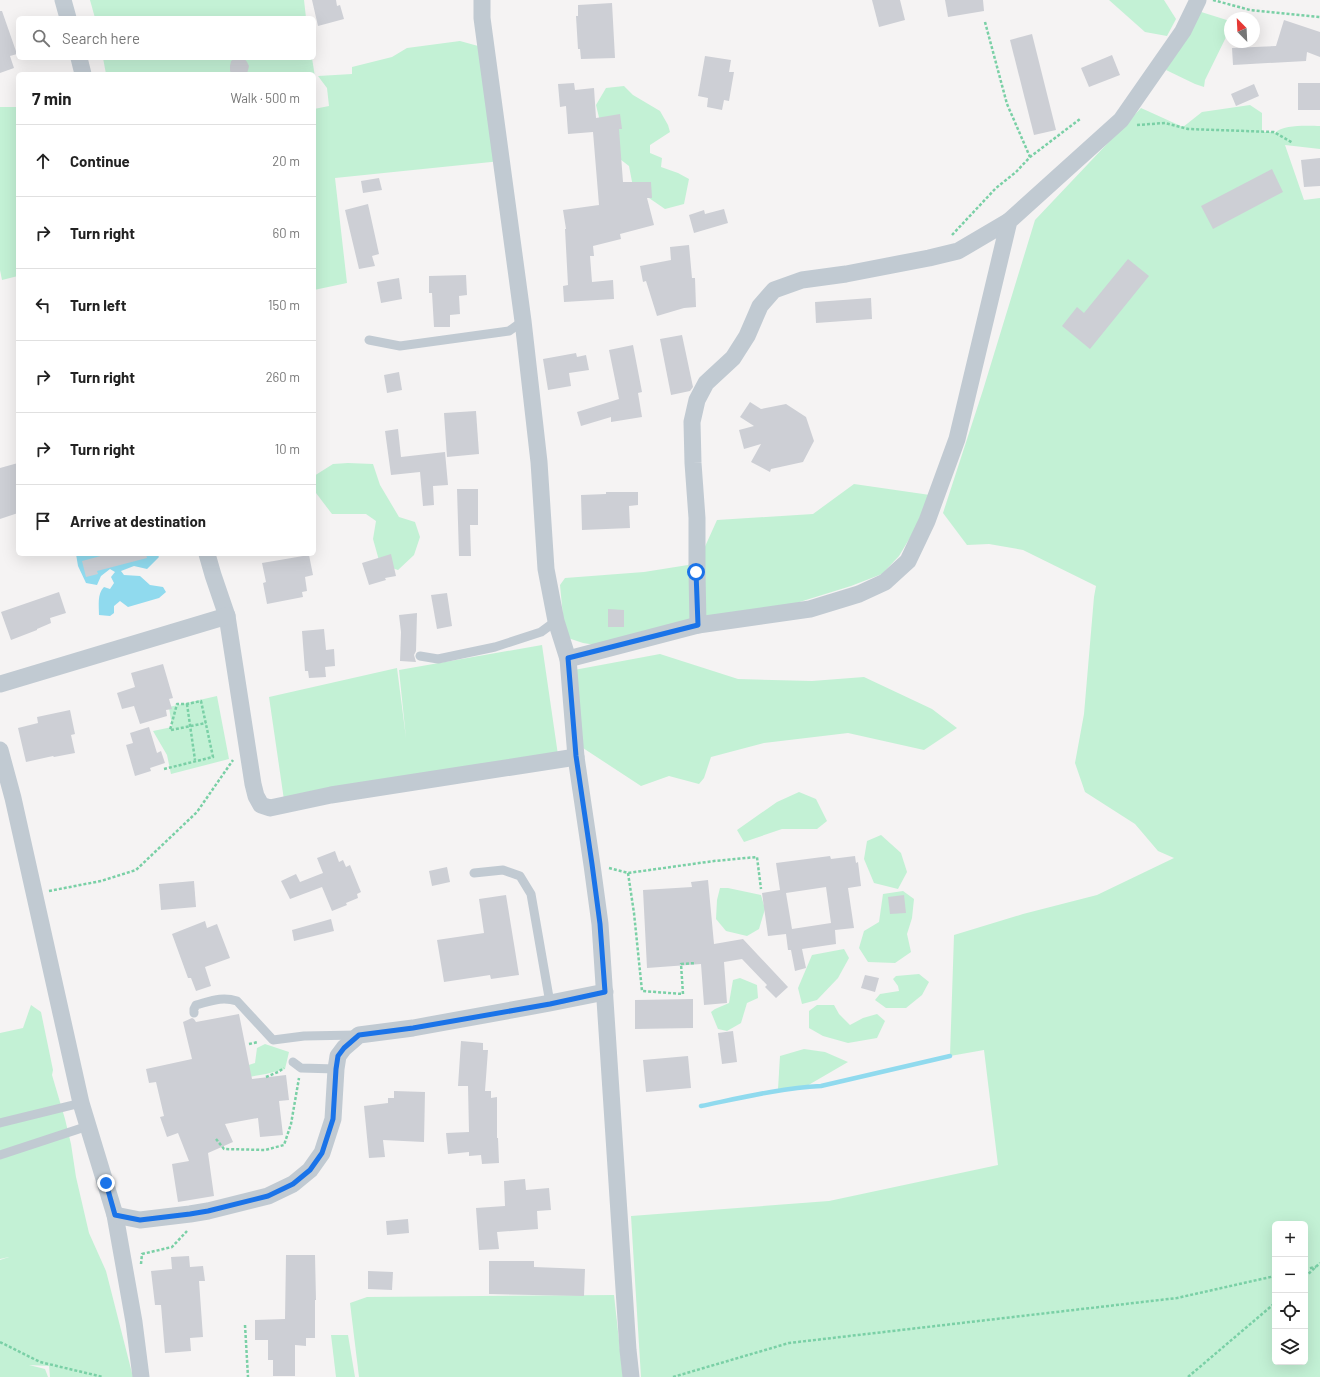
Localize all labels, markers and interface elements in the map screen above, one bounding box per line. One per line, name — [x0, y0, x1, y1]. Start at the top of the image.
north arrow — [1224, 12, 1260, 48]
search box — [16, 16, 316, 60]
icon: search — [30, 27, 52, 49]
text: Search here — [62, 29, 140, 47]
text: 7 min — [32, 88, 72, 108]
text: Walk · 500 m — [230, 90, 300, 106]
icon: ahead — [32, 150, 54, 172]
text: Continue — [70, 152, 130, 170]
text: 20 m — [272, 153, 300, 169]
icon: right — [32, 222, 54, 244]
text: Turn right — [70, 224, 135, 242]
text: 60 m — [273, 225, 300, 241]
icon: left — [32, 294, 54, 316]
text: Turn left — [70, 296, 126, 314]
text: 150 m — [268, 297, 300, 313]
icon: right — [32, 366, 54, 388]
text: Turn right — [70, 368, 135, 386]
text: 260 m — [266, 369, 300, 385]
icon: right — [32, 438, 54, 460]
text: Turn right — [70, 440, 135, 458]
text: 10 m — [275, 441, 300, 457]
icon: arrive — [32, 510, 54, 532]
text: Arrive at destination — [70, 512, 206, 530]
route start — [687, 563, 705, 581]
route end — [97, 1174, 115, 1192]
map controls — [1272, 1221, 1308, 1365]
button: + — [1272, 1221, 1308, 1257]
button: − — [1272, 1257, 1308, 1293]
button: locate — [1272, 1293, 1308, 1329]
button: layers — [1272, 1329, 1308, 1365]

